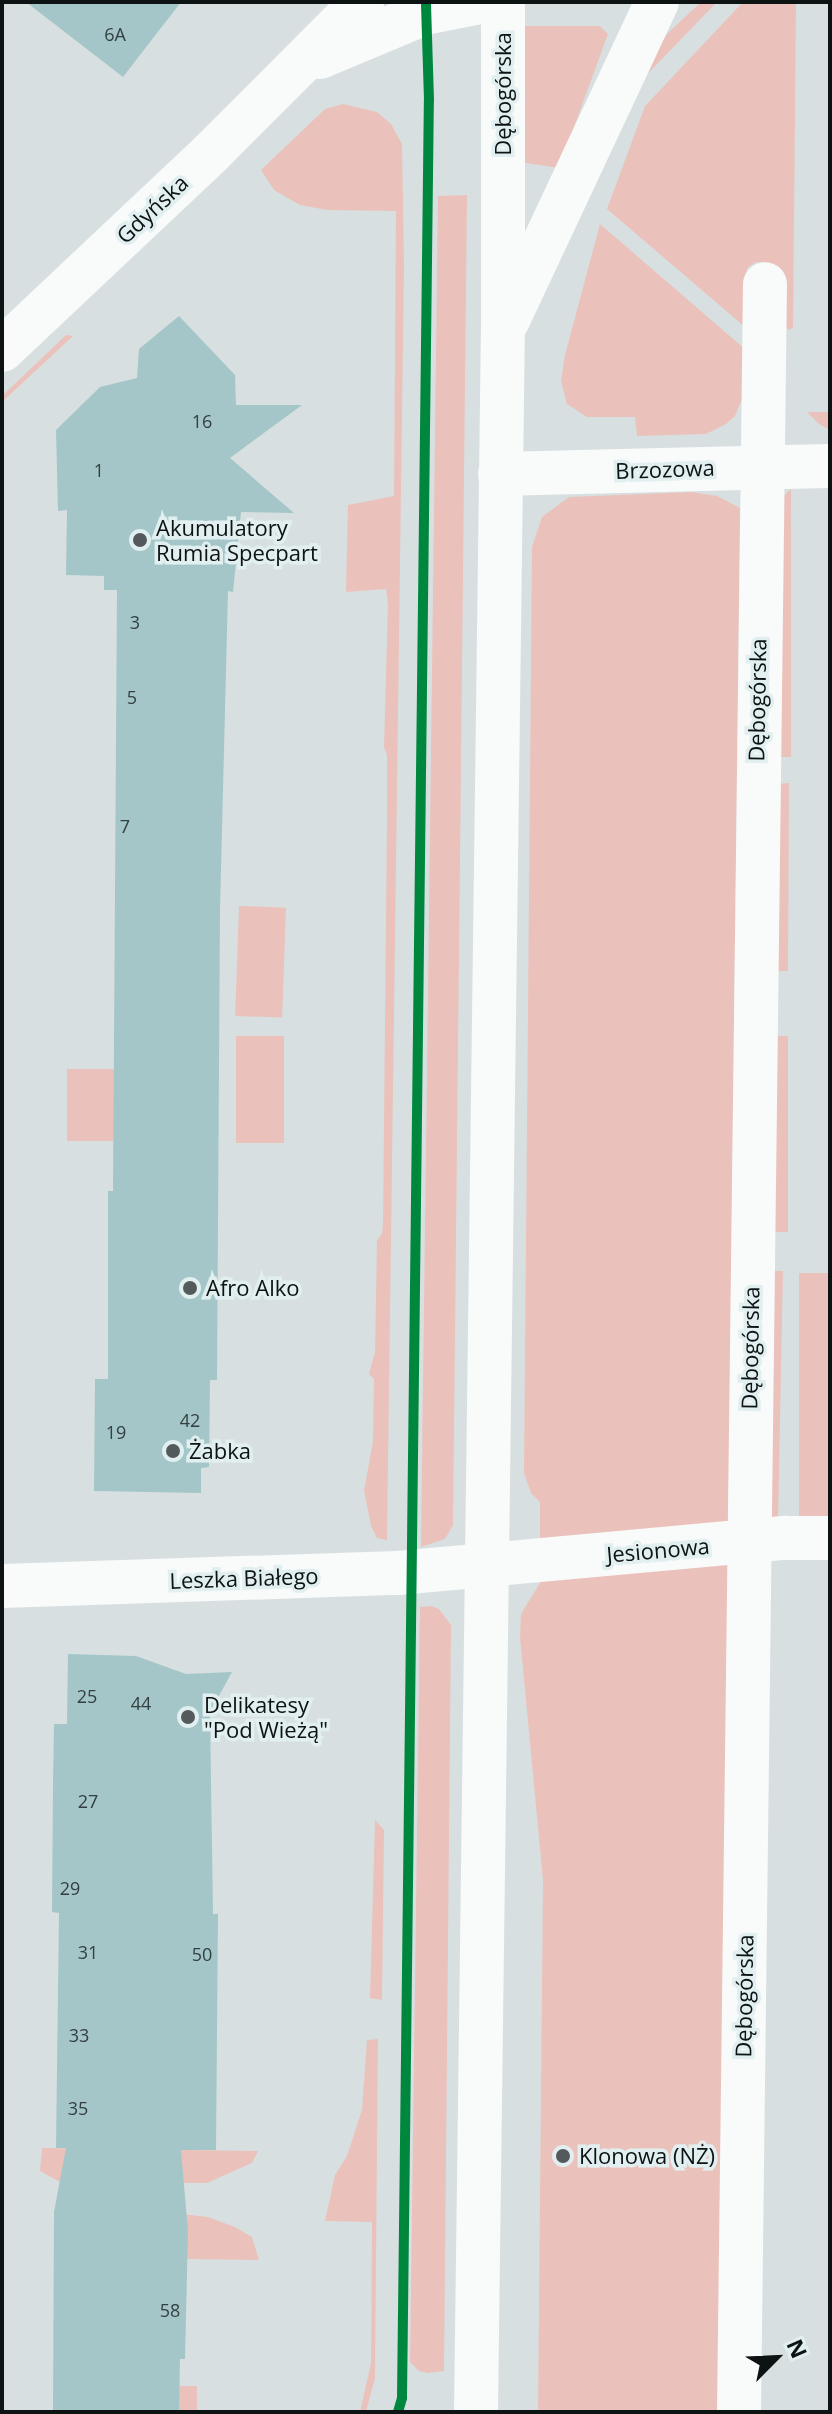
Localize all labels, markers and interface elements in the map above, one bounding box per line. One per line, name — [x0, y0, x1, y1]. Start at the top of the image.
house number: 6A — [104, 23, 126, 45]
street label: Dębogórska — [490, 32, 516, 156]
street label: Gdyńska — [111, 169, 193, 249]
house number: 16 — [192, 410, 212, 432]
street label: Brzozowa — [615, 454, 715, 484]
house number: 1 — [94, 459, 104, 481]
place label: Akumulatory Rumia Specpart — [156, 514, 318, 566]
marker: Akumulatory Rumia Specpart — [131, 531, 149, 549]
house number: 3 — [130, 611, 140, 633]
street label: Dębogórska — [743, 638, 771, 762]
house number: 5 — [127, 686, 137, 708]
house number: 7 — [120, 815, 130, 837]
place label: Afro Alko — [206, 1275, 300, 1301]
marker: Afro Alko — [181, 1279, 199, 1297]
street label: Dębogórska — [736, 1286, 764, 1410]
house number: 42 — [180, 1409, 200, 1431]
house number: 19 — [106, 1421, 126, 1443]
place label: Żabka — [189, 1438, 251, 1464]
marker: Żabka — [164, 1442, 182, 1460]
street label: Jesionowa — [605, 1532, 711, 1568]
street label: Leszka Białego — [169, 1562, 319, 1594]
house number: 25 — [77, 1685, 97, 1707]
place label: Delikatesy "Pod Wieżą" — [204, 1691, 328, 1742]
house number: 44 — [131, 1692, 151, 1714]
marker: Delikatesy "Pod Wieżą" — [179, 1708, 197, 1726]
house number: 27 — [78, 1790, 98, 1812]
house number: 29 — [60, 1877, 80, 1899]
street label: Dębogórska — [730, 1934, 758, 2058]
house number: 31 — [78, 1941, 98, 1963]
house number: 50 — [192, 1943, 212, 1965]
house number: 33 — [69, 2024, 89, 2046]
house number: 35 — [68, 2097, 88, 2119]
place label: Klonowa (NŻ) — [579, 2143, 715, 2169]
marker: Klonowa (NŻ) — [554, 2147, 572, 2165]
house number: 58 — [160, 2299, 180, 2321]
north arrow — [736, 2318, 816, 2398]
text: N — [781, 2334, 815, 2363]

